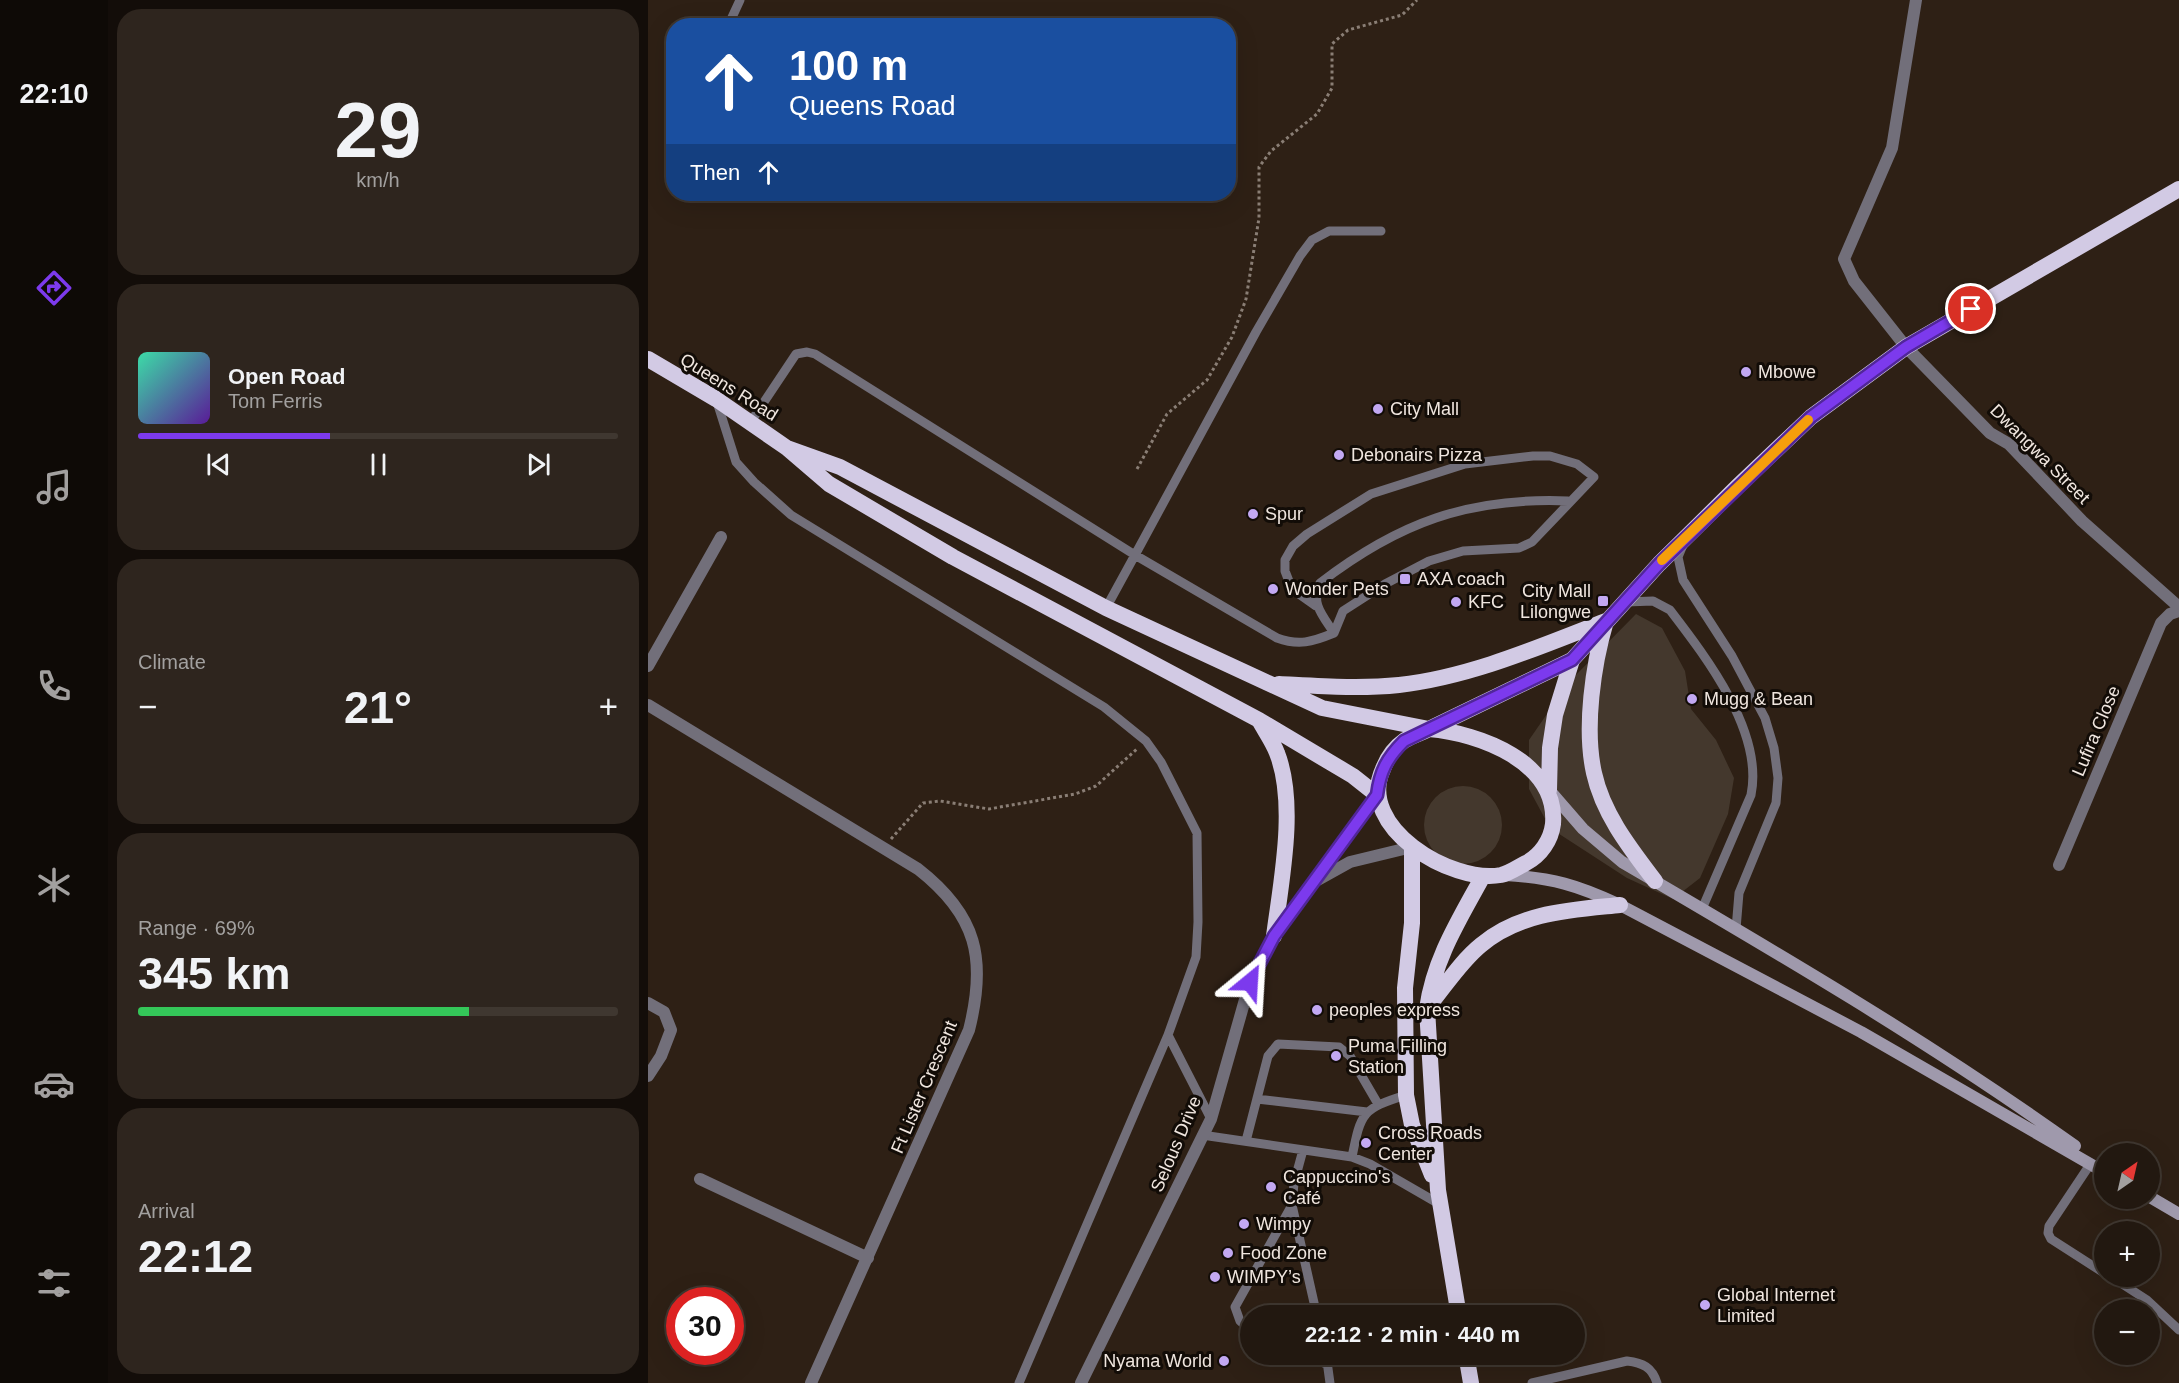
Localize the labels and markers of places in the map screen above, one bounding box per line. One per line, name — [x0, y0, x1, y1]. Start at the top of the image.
pin — [1945, 283, 1996, 334]
place label: Mbowe — [1758, 362, 1816, 382]
marker: Mbowe — [1739, 365, 1753, 379]
place label: City Mall — [1390, 399, 1459, 419]
marker: City Mall — [1371, 402, 1385, 416]
place label: Debonairs Pizza — [1351, 445, 1483, 465]
marker: Debonairs Pizza — [1332, 448, 1346, 462]
place label: Spur — [1265, 504, 1303, 524]
marker: Spur — [1246, 507, 1260, 521]
place label: AXA coach — [1417, 569, 1505, 589]
marker: AXA coach — [1398, 572, 1412, 586]
place label: Wonder Pets — [1285, 579, 1389, 599]
place label: City Mall Lilongwe — [1520, 581, 1591, 622]
marker: Wonder Pets — [1266, 582, 1280, 596]
place label: KFC — [1468, 592, 1504, 612]
marker: City Mall Lilongwe — [1596, 594, 1610, 608]
marker: KFC — [1449, 595, 1463, 609]
place label: Mugg & Bean — [1704, 689, 1813, 709]
marker: Mugg & Bean — [1685, 692, 1699, 706]
place label: peoples express — [1329, 1000, 1460, 1020]
marker: peoples express — [1310, 1003, 1324, 1017]
place label: Puma Filling Station — [1348, 1036, 1447, 1077]
marker: Puma Filling Station — [1329, 1049, 1343, 1063]
place label: Cross Roads Center — [1378, 1123, 1482, 1164]
marker: Cross Roads Center — [1359, 1136, 1373, 1150]
place label: Cappuccino's Café — [1283, 1167, 1391, 1208]
marker: Cappuccino's Café — [1264, 1180, 1278, 1194]
place label: Wimpy — [1256, 1214, 1311, 1234]
marker: Wimpy — [1237, 1217, 1251, 1231]
place label: Food Zone — [1240, 1243, 1327, 1263]
marker: Food Zone — [1221, 1246, 1235, 1260]
place label: WIMPY’s — [1227, 1267, 1301, 1287]
marker: WIMPY’s — [1208, 1270, 1222, 1284]
place label: Global Internet Limited — [1717, 1285, 1835, 1326]
marker: Global Internet Limited — [1698, 1298, 1712, 1312]
place label: Nyama World — [1103, 1351, 1212, 1371]
marker: Nyama World — [1217, 1354, 1231, 1368]

